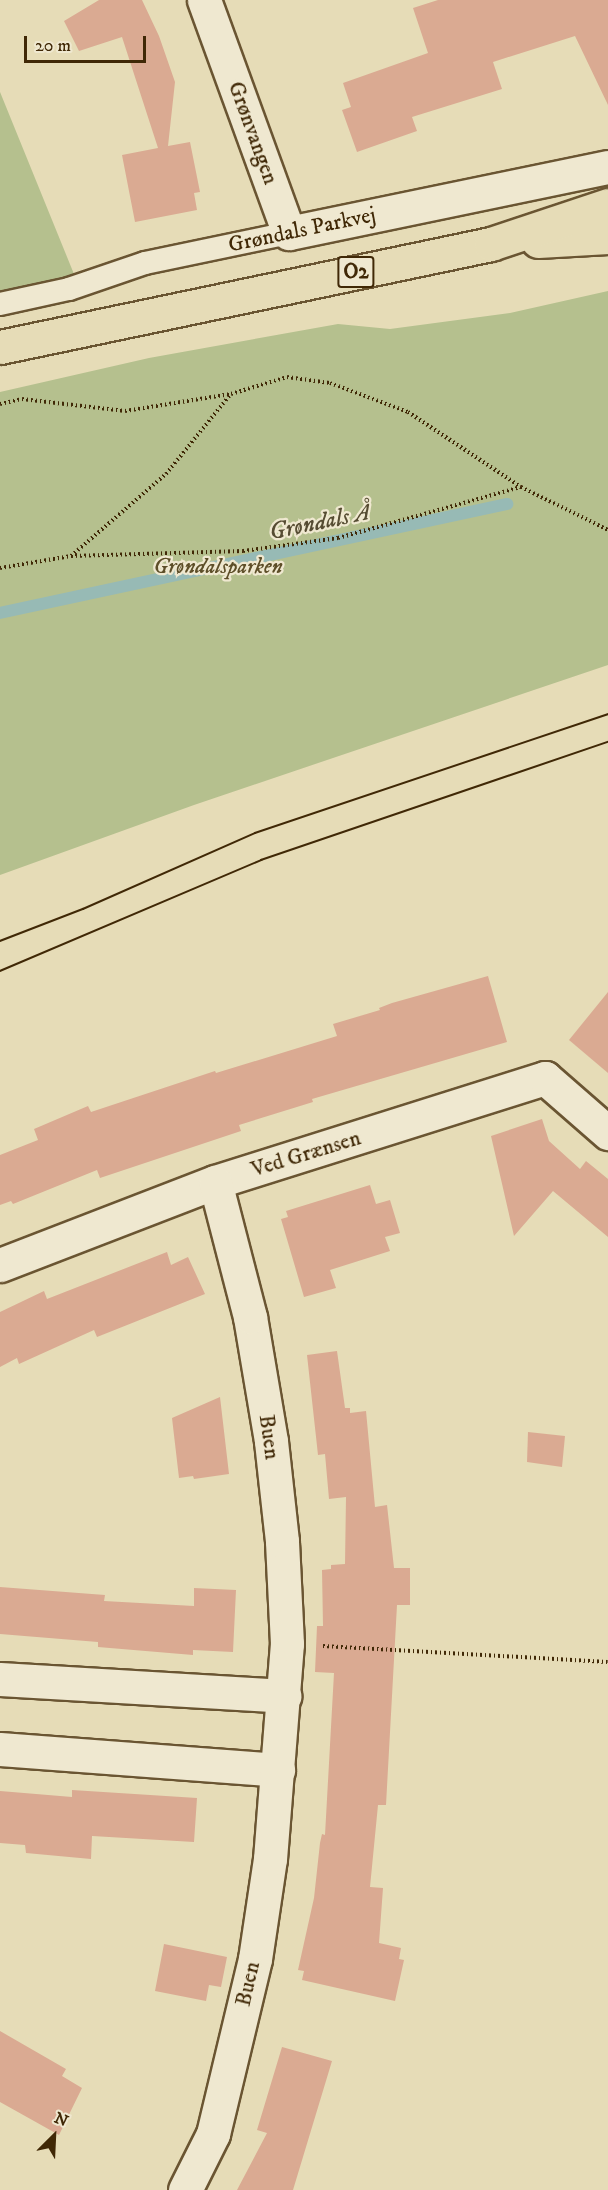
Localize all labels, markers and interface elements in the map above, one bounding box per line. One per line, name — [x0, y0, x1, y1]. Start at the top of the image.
scale bar — [27, 24, 148, 62]
text: 20 m — [35, 35, 71, 57]
street label: Grønvangen — [222, 78, 284, 188]
street label: Grøndals Parkvej — [226, 202, 378, 258]
road number: O2 — [336, 254, 376, 290]
water label: Grøndals Å — [267, 498, 373, 548]
park label: Grøndalsparken — [153, 554, 283, 580]
street label: Ved Grænsen — [248, 1125, 364, 1183]
street label: Buen — [253, 1413, 285, 1461]
street label: Buen — [230, 1959, 266, 2009]
north arrow — [24, 2106, 84, 2166]
text: N — [51, 2108, 71, 2131]

